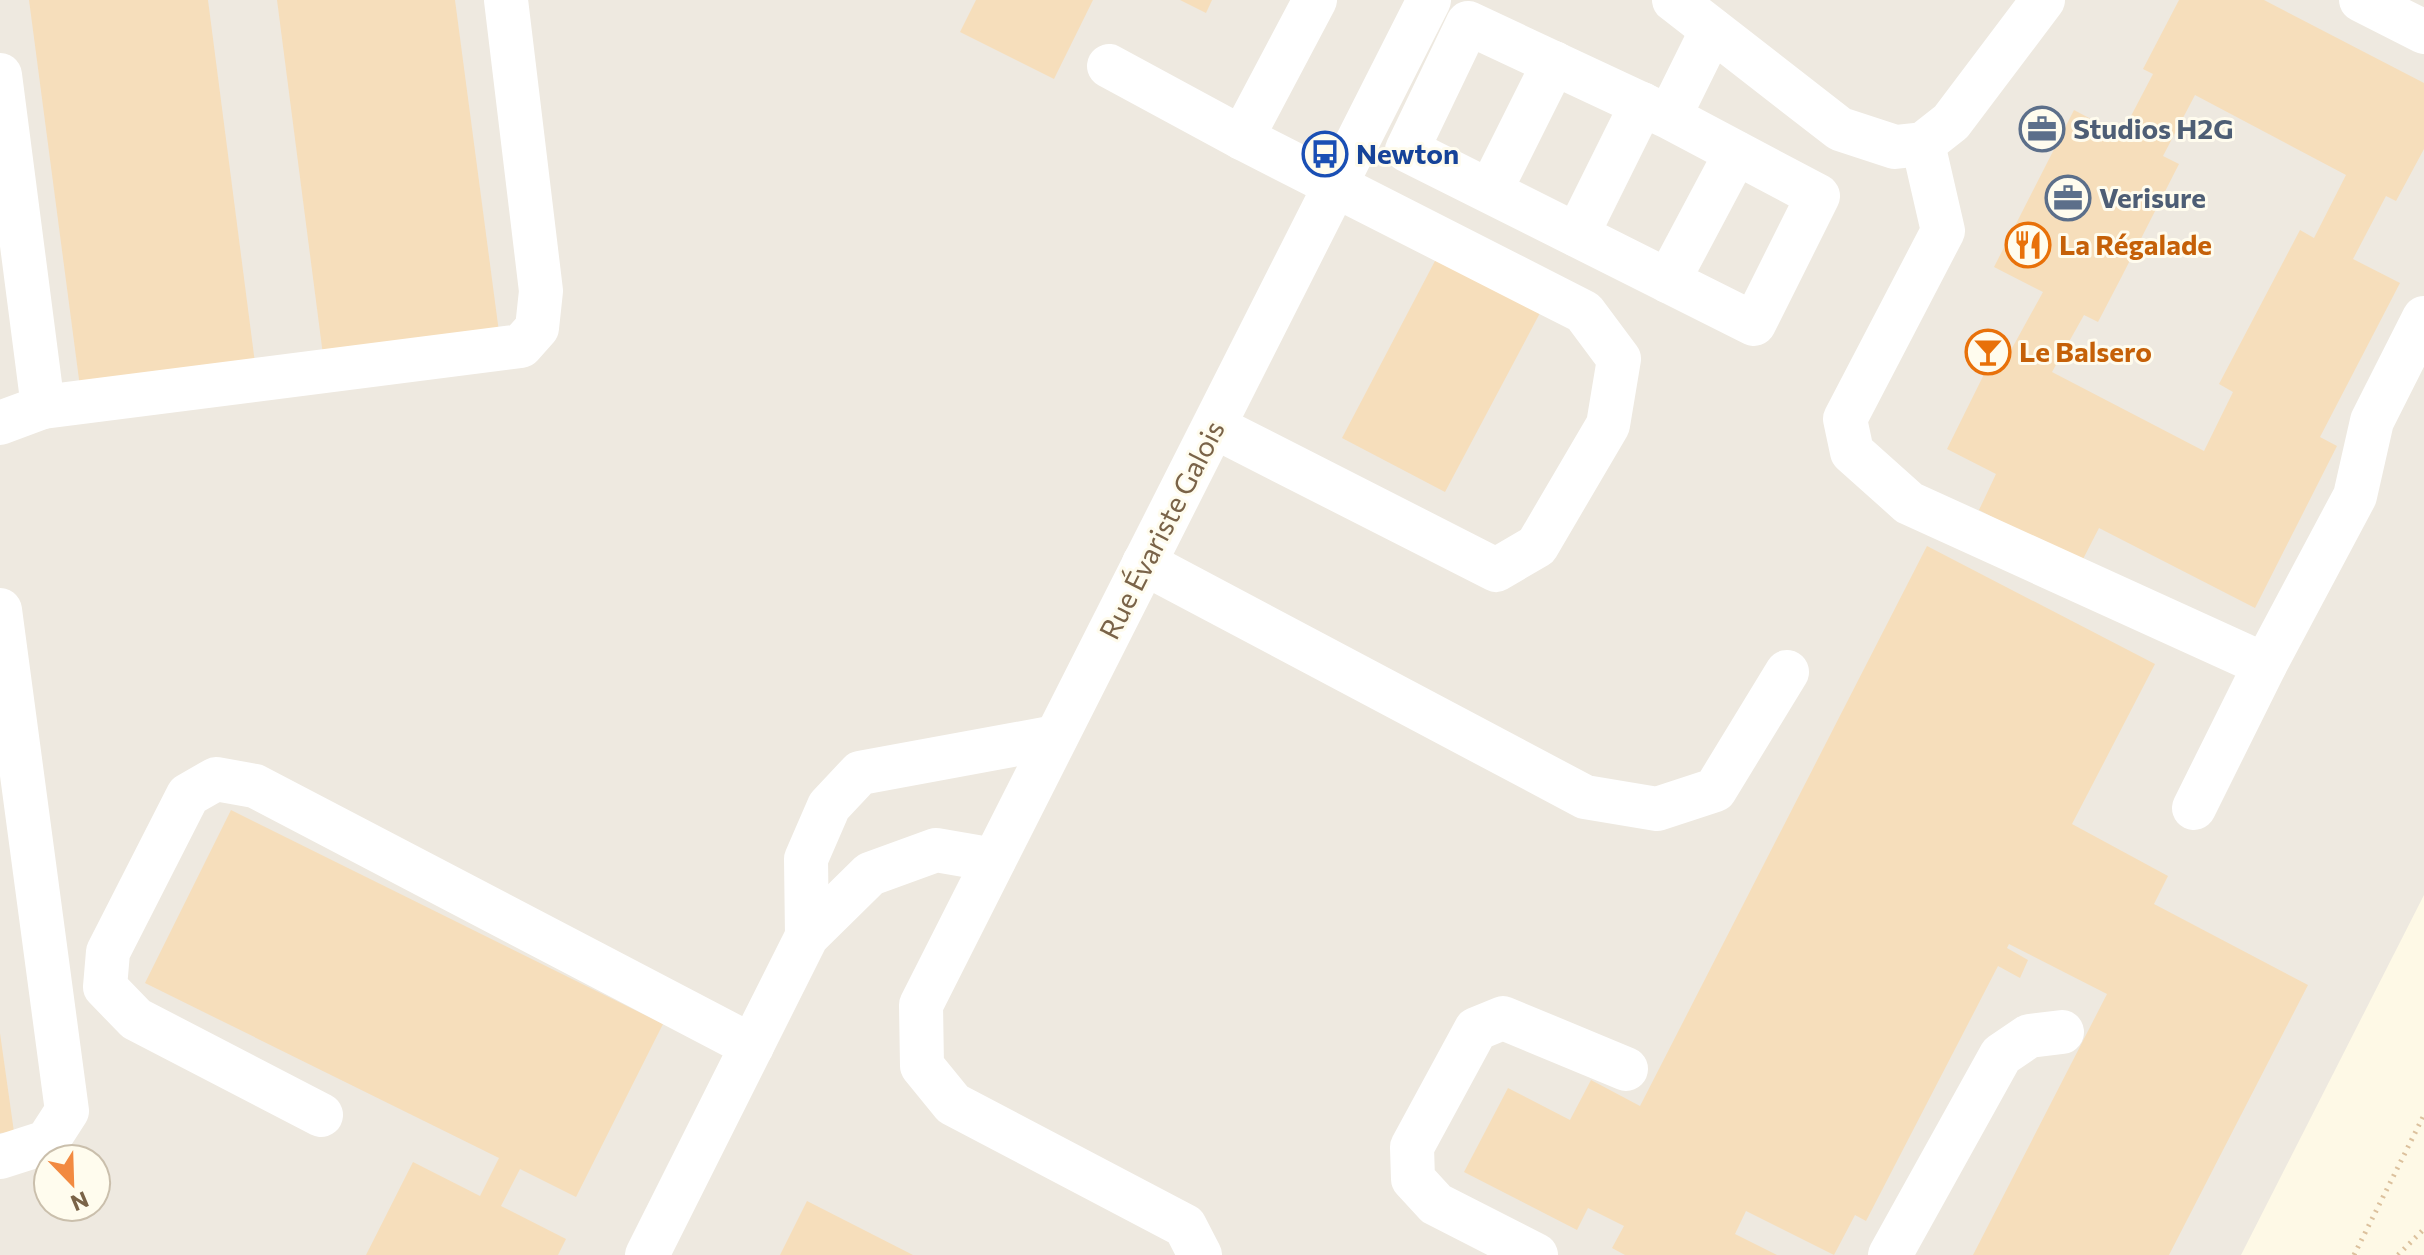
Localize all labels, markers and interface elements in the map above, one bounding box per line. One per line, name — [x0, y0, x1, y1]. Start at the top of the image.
office icon: Studios H2G — [2018, 105, 2066, 153]
place label: Studios H2G — [2073, 111, 2234, 145]
bus stop icon: Newton — [1301, 130, 1349, 178]
place label: Newton — [1356, 136, 1459, 170]
office icon: Verisure — [2044, 174, 2092, 222]
place label: Verisure — [2099, 180, 2206, 214]
restaurant icon: La Régalade — [2004, 221, 2052, 269]
place label: La Régalade — [2059, 227, 2212, 261]
bar icon: Le Balsero — [1964, 328, 2012, 376]
place label: Le Balsero — [2019, 334, 2152, 368]
street label: Rue Évariste Galois — [1091, 415, 1231, 644]
north arrow — [32, 1143, 112, 1223]
text: N — [67, 1186, 93, 1218]

